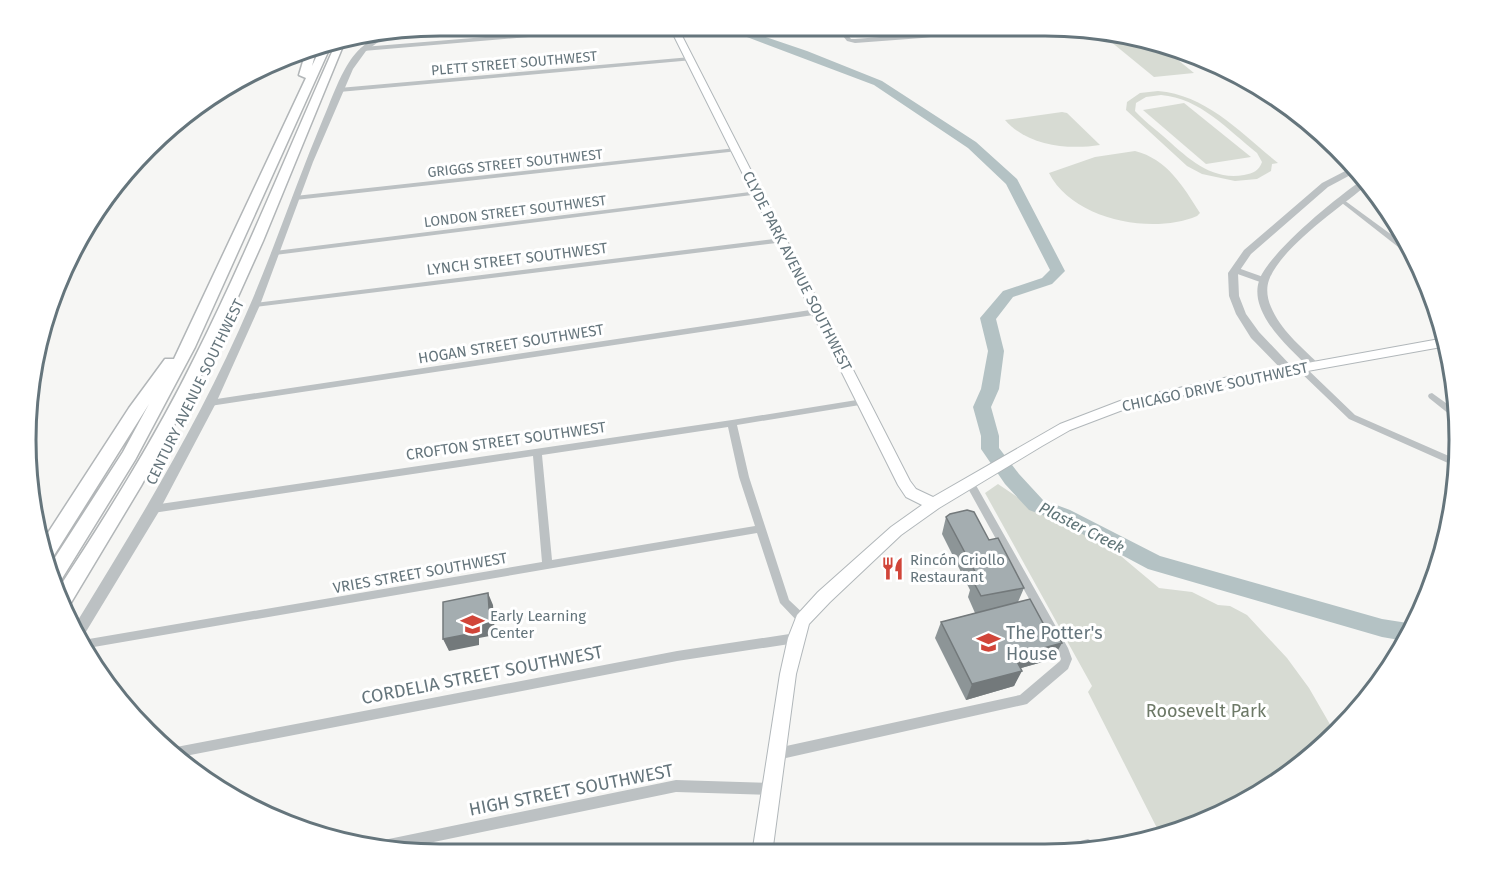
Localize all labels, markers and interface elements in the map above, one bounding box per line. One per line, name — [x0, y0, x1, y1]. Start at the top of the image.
street label: PLETT STREET SOUTHWEST — [430, 48, 599, 79]
street label: GRIGGS STREET SOUTHWEST — [427, 146, 604, 181]
street label: CLYDE PARK AVENUE SOUTHWEST — [739, 168, 856, 374]
street label: LONDON STREET SOUTHWEST — [423, 192, 608, 231]
street label: LYNCH STREET SOUTHWEST — [426, 239, 609, 279]
street label: CENTURY AVENUE SOUTHWEST — [142, 296, 248, 488]
street label: HOGAN STREET SOUTHWEST — [417, 320, 605, 368]
street label: CHICAGO DRIVE SOUTHWEST — [1120, 358, 1310, 416]
street label: CROFTON STREET SOUTHWEST — [405, 418, 607, 464]
water label: Plaster Creek — [1036, 498, 1128, 557]
street label: VRIES STREET SOUTHWEST — [331, 549, 509, 597]
place label: Rincón Criollo Restaurant — [910, 551, 1005, 586]
restaurant icon: Rincón Criollo Restaurant — [879, 556, 905, 582]
place label: Early Learning Center — [490, 607, 586, 642]
school or university icon: Early Learning Center — [459, 612, 485, 638]
place label: The Potter's House — [1006, 622, 1103, 665]
school or university icon: The Potter's House — [975, 630, 1001, 656]
street label: CORDELIA STREET SOUTHWEST — [359, 641, 605, 709]
park label: Roosevelt Park — [1146, 700, 1267, 722]
street label: HIGH STREET SOUTHWEST — [467, 759, 676, 821]

